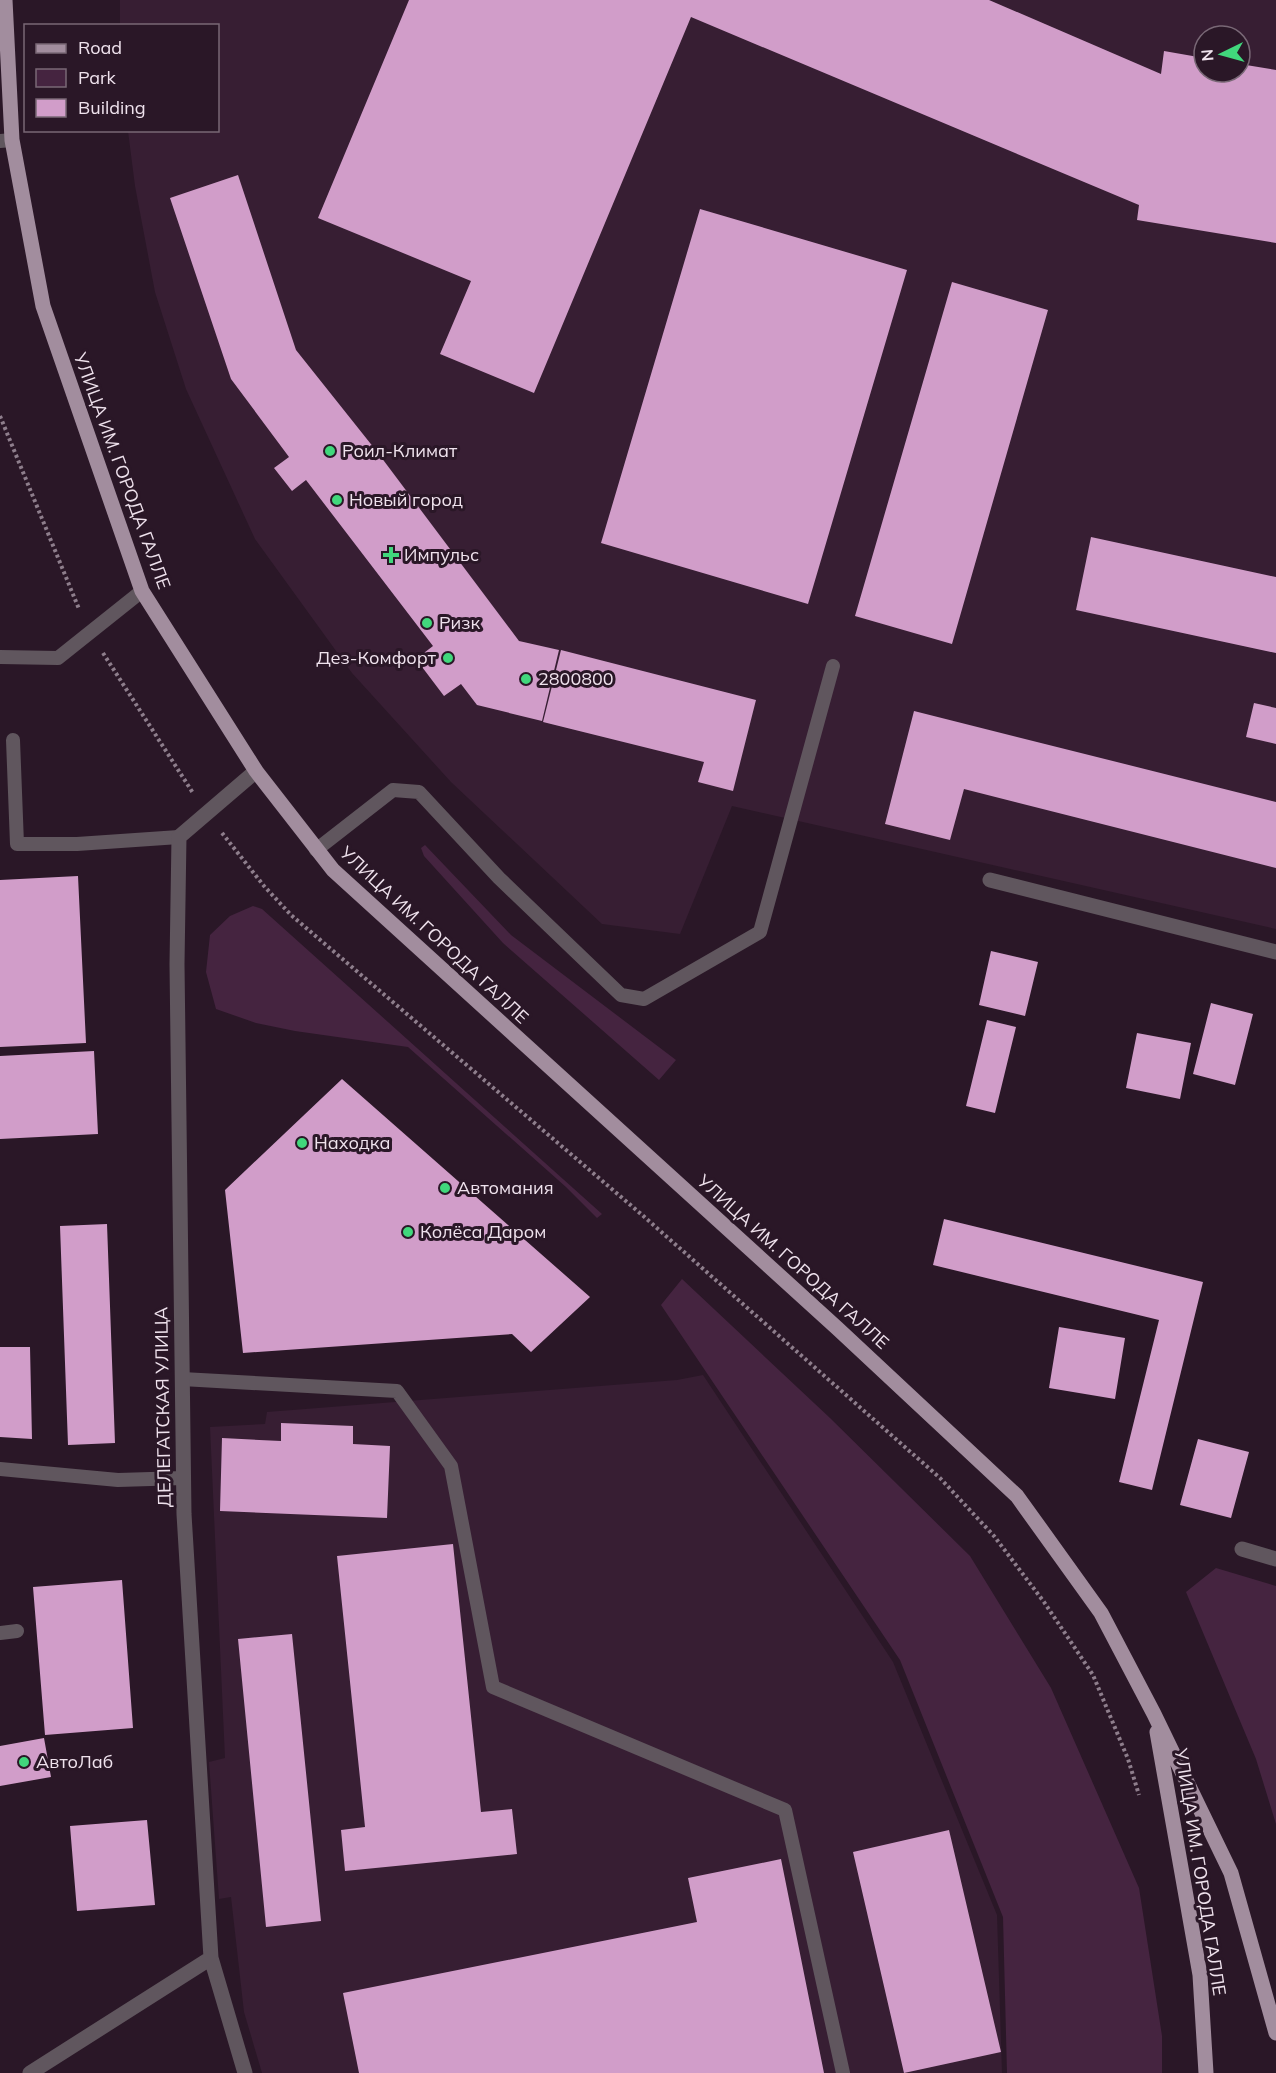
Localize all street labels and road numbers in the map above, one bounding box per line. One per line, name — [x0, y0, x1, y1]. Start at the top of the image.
street label: УЛИЦА ИМ. ГОРОДА ГАЛЛЕ — [69, 349, 176, 592]
street label: УЛИЦА ИМ. ГОРОДА ГАЛЛЕ — [334, 840, 534, 1028]
street label: УЛИЦА ИМ. ГОРОДА ГАЛЛЕ — [692, 1169, 894, 1354]
street label: ДЕЛЕГАТСКАЯ УЛИЦА — [149, 1307, 176, 1507]
street label: УЛИЦА ИМ. ГОРОДА ГАЛЛЕ — [1169, 1746, 1231, 1997]

